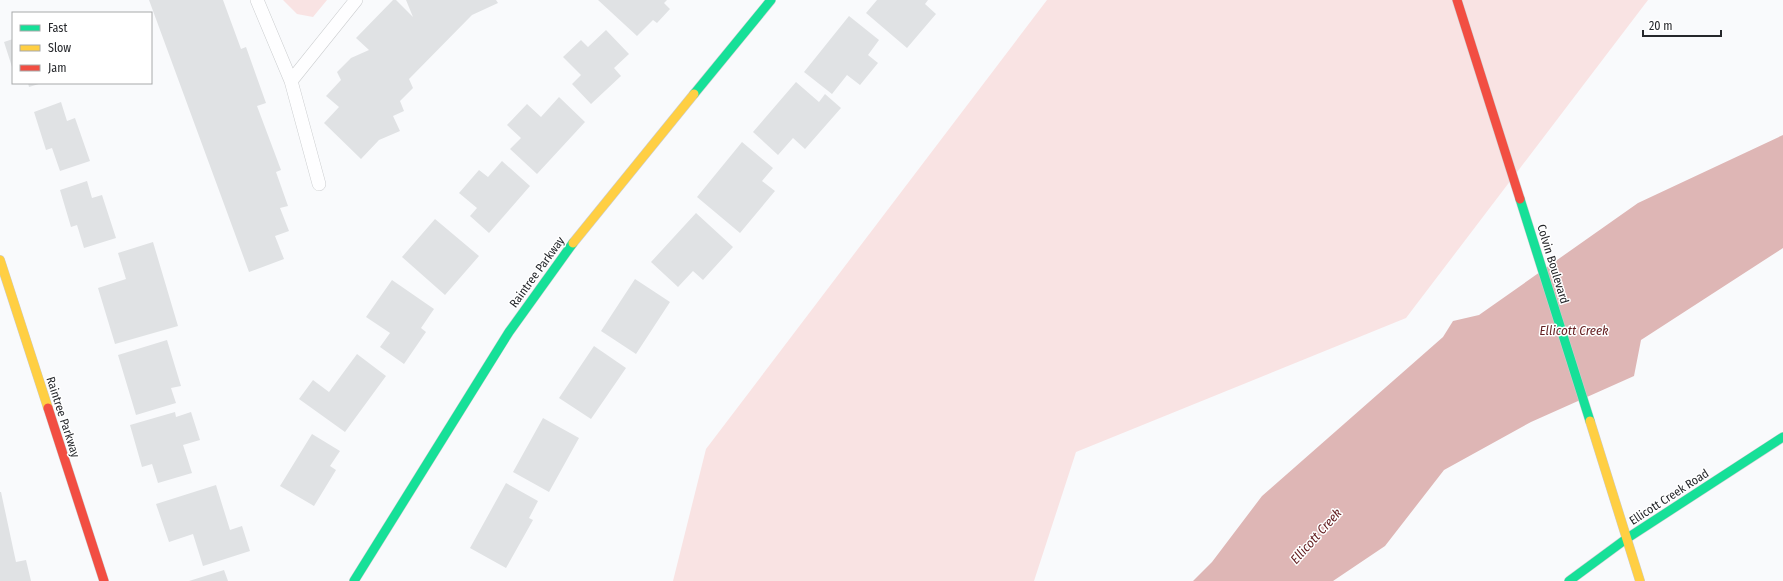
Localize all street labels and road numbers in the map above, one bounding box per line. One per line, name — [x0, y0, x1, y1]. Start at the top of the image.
street label: Colvin Boulevard — [1534, 223, 1572, 305]
street label: Raintree Parkway — [507, 233, 568, 310]
street label: Raintree Parkway — [43, 375, 83, 460]
street label: Ellicott Creek Road — [1627, 466, 1711, 528]

